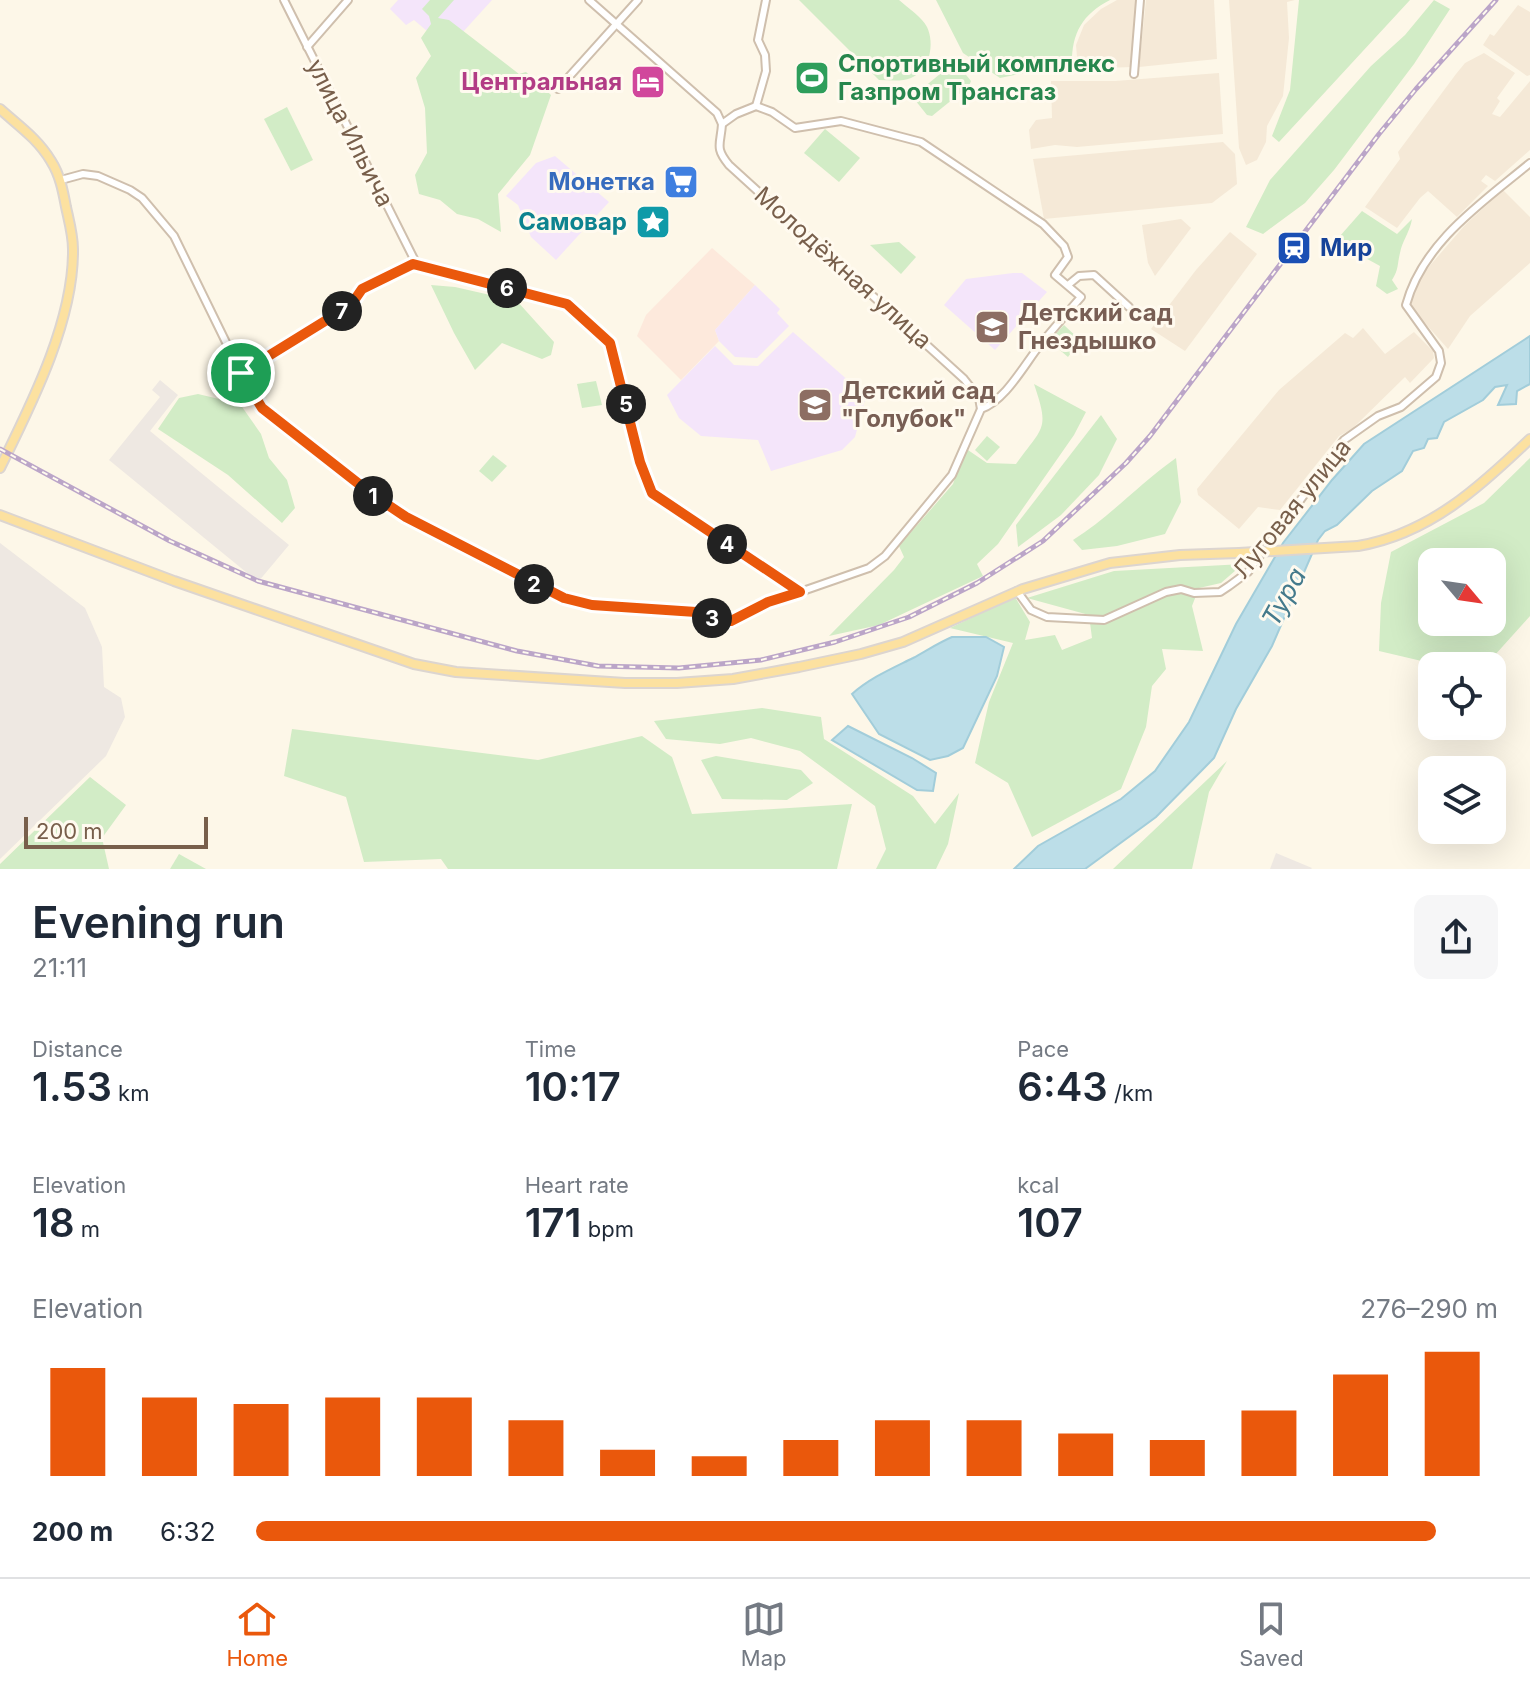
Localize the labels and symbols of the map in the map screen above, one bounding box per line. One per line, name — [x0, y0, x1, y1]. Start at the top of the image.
place label: Спортивный комплекс Газпром Трансгаз — [838, 49, 1115, 106]
street label: улица Ильича — [301, 54, 400, 211]
sports icon: Спортивный комплекс Газпром Трансгаз — [793, 59, 831, 97]
hotel icon: Центральная — [629, 63, 667, 101]
place label: Центральная — [461, 67, 622, 96]
supermarket icon: Монетка — [662, 163, 700, 201]
place label: Монетка — [548, 167, 655, 196]
street label: Молодёжная улица — [749, 181, 938, 355]
place icon: Самовар — [634, 203, 672, 241]
place label: Самовар — [518, 207, 627, 236]
station icon: Мир — [1275, 229, 1313, 267]
place label: Мир — [1320, 233, 1372, 262]
pin: 6 — [487, 268, 527, 308]
pin: 7 — [322, 291, 362, 331]
place label: Детский сад Гнездышко — [1018, 298, 1173, 355]
school or university icon: Детский сад Гнездышко — [973, 308, 1011, 346]
pin — [207, 339, 275, 407]
place label: Детский сад "Голубок" — [841, 376, 996, 433]
pin: 5 — [606, 384, 646, 424]
school or university icon: Детский сад "Голубок" — [796, 386, 834, 424]
street label: Луговая улица — [1226, 433, 1357, 584]
pin: 1 — [353, 476, 393, 516]
pin: 4 — [707, 524, 747, 564]
north arrow — [1418, 548, 1506, 636]
water label: Тура — [1255, 562, 1312, 631]
pin: 2 — [514, 564, 554, 604]
pin: 3 — [692, 598, 732, 638]
scale bar — [24, 813, 208, 849]

